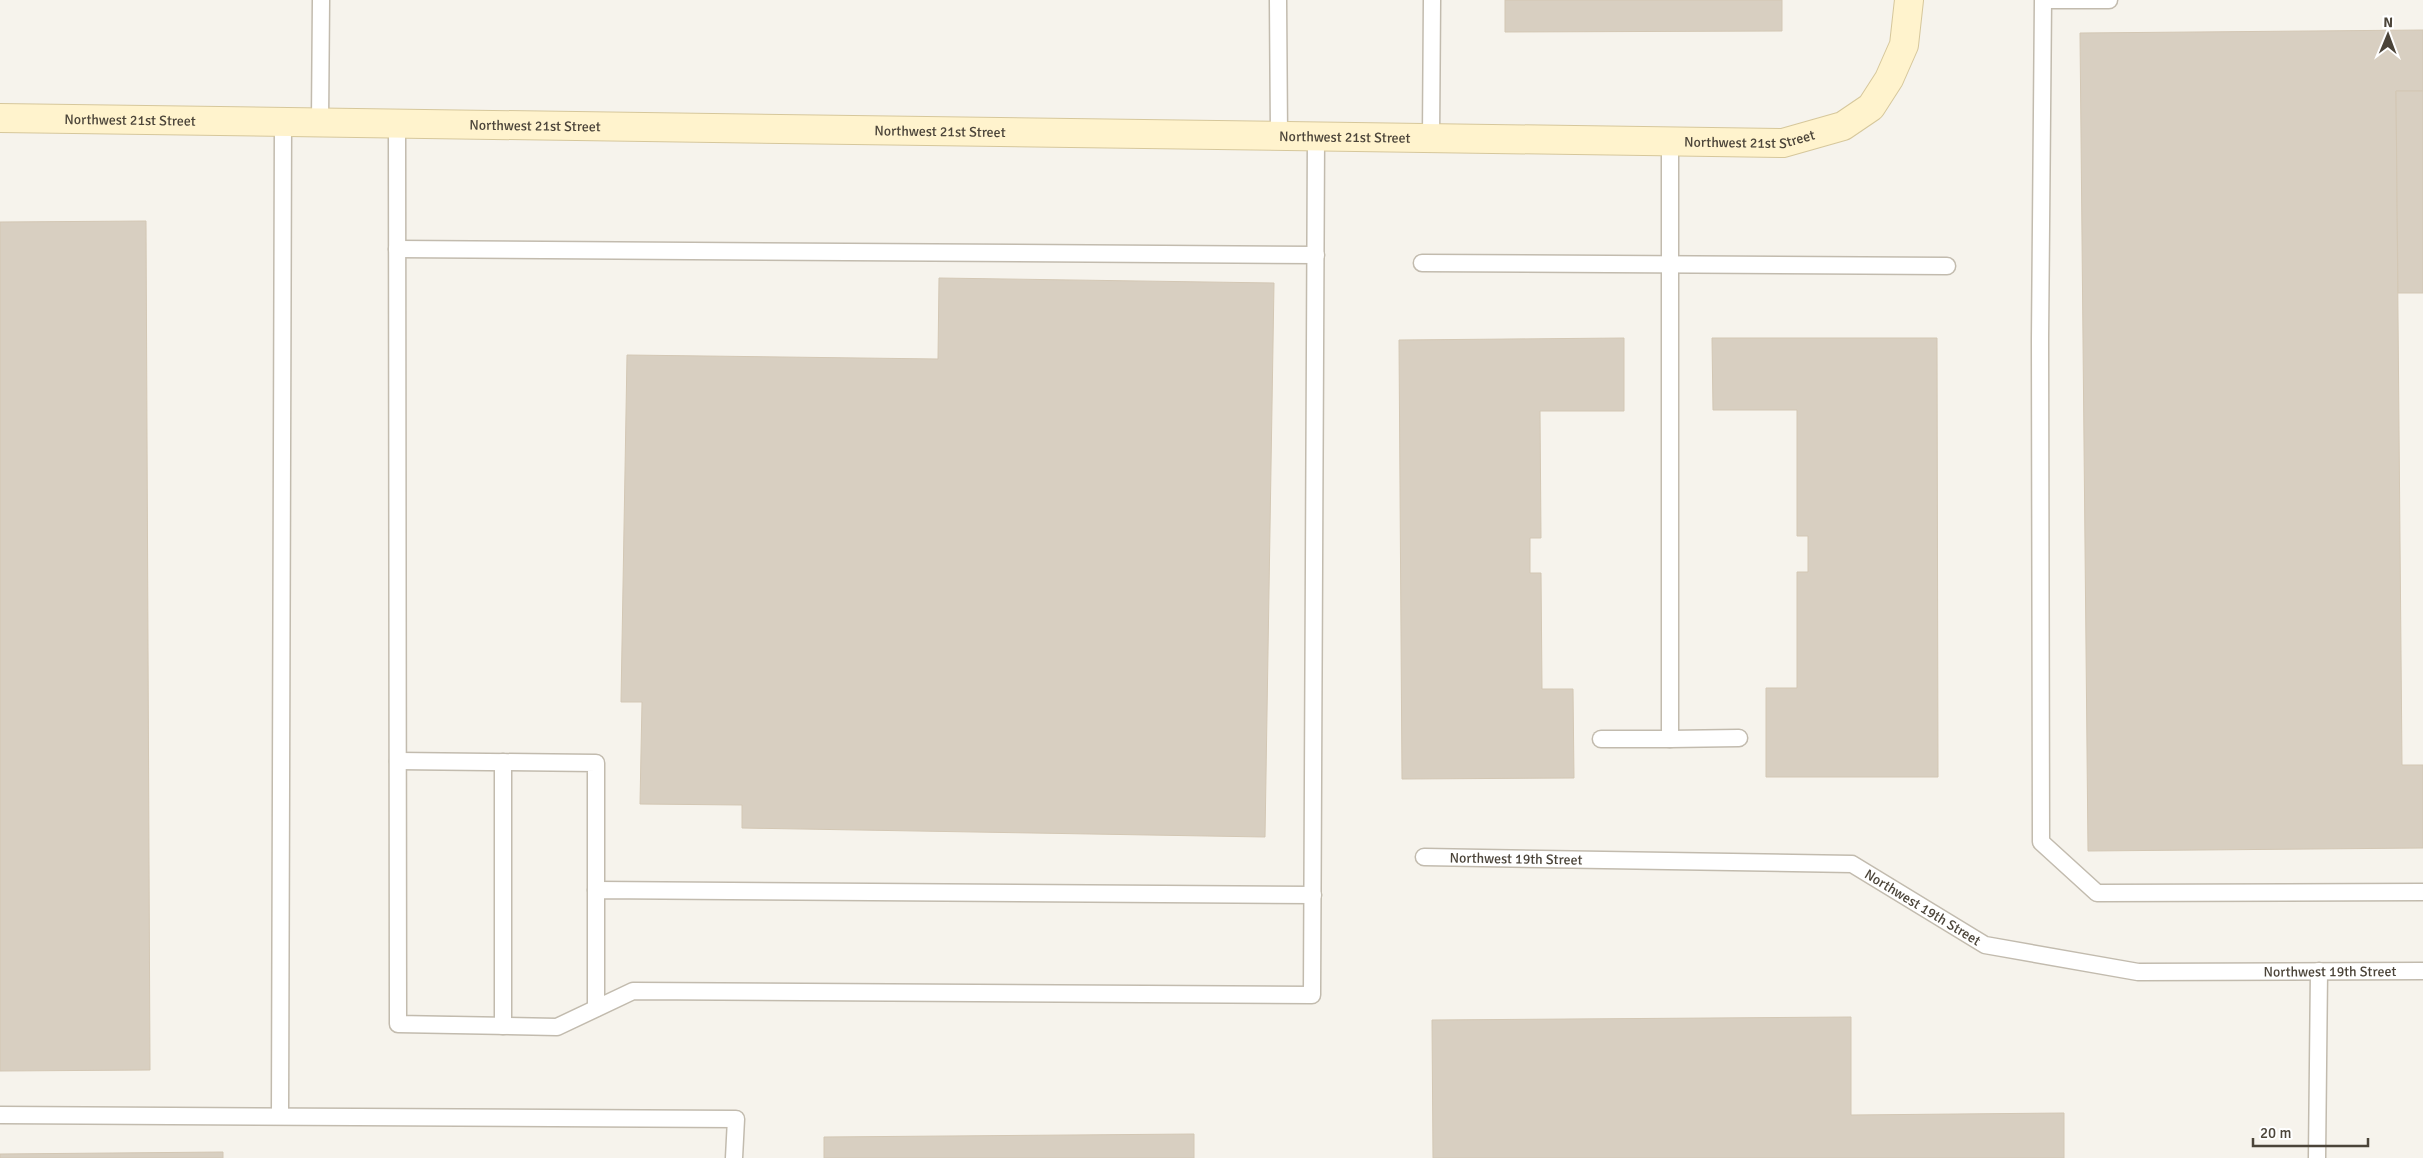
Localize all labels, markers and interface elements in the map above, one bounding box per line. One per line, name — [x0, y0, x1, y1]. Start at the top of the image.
north arrow — [2363, 10, 2413, 60]
text: N — [2383, 14, 2393, 31]
street label: Northwest 21st Street — [64, 110, 196, 129]
street label: Northwest 21st Street — [469, 116, 601, 135]
street label: Northwest 21st Street — [874, 122, 1006, 141]
street label: Northwest 21st Street — [1684, 126, 1817, 152]
street label: Northwest 21st Street — [1279, 127, 1411, 146]
street label: Northwest 19th Street — [1449, 849, 1583, 868]
street label: Northwest 19th Street — [1862, 865, 1984, 949]
street label: Northwest 19th Street — [2263, 963, 2396, 980]
scale bar — [2253, 1116, 2368, 1148]
text: 20 m — [2260, 1124, 2291, 1142]

